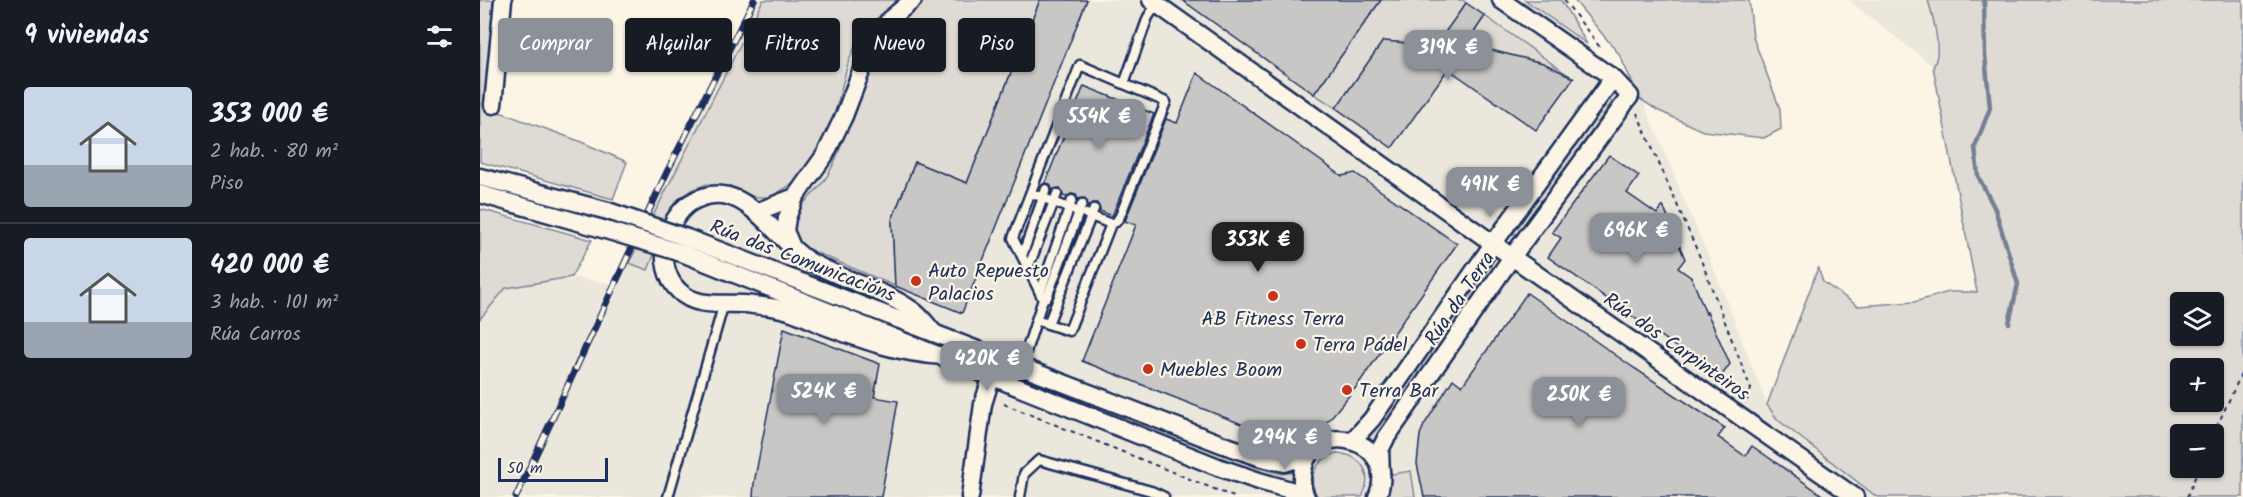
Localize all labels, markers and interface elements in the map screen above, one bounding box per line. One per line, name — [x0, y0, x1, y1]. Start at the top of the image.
text: 9 viviendas — [24, 15, 149, 57]
chip: Comprar — [498, 18, 613, 72]
chip: Alquilar — [625, 18, 732, 72]
chip: Filtros — [744, 18, 840, 72]
chip: Nuevo — [852, 18, 946, 72]
chip: Piso — [958, 18, 1035, 72]
icon: filters — [423, 20, 456, 53]
pin: 319K € — [1399, 30, 1497, 81]
text: 319K € — [1418, 33, 1478, 65]
text: 353 000 € — [210, 94, 328, 136]
pin: 554K € — [1050, 99, 1148, 150]
text: 554K € — [1067, 102, 1131, 134]
icon: home — [72, 111, 144, 183]
text: 2 hab. · 80 m² — [210, 136, 338, 168]
pin: 491K € — [1441, 167, 1539, 218]
text: Piso — [210, 168, 243, 200]
text: 491K € — [1460, 170, 1520, 202]
street label: Rúa das Comunicacións — [705, 212, 900, 312]
pin: 696K € — [1587, 213, 1685, 264]
text: 696K € — [1604, 216, 1668, 248]
pin: 353K € — [1209, 222, 1307, 273]
text: 353K € — [1226, 225, 1290, 257]
text: 420 000 € — [210, 245, 329, 287]
street label: Rúa da Terra — [1417, 245, 1504, 353]
place label: Auto Repuesto Palacios — [928, 256, 1049, 311]
icon: home — [72, 262, 144, 334]
marker: Auto Repuesto Palacios — [909, 274, 923, 288]
street label: Rúa dos Carpinteiros — [1596, 285, 1756, 411]
text: 3 hab. · 101 m² — [210, 287, 338, 319]
marker: AB Fitness Terra — [1266, 289, 1280, 303]
map controls — [2170, 292, 2224, 478]
button: layers — [2170, 292, 2224, 346]
place label: AB Fitness Terra — [1202, 304, 1344, 336]
text: Rúa Carros — [210, 319, 301, 351]
place label: Terra Pádel — [1313, 330, 1408, 362]
marker: Terra Pádel — [1294, 337, 1308, 351]
pin: 420K € — [938, 341, 1036, 392]
text: 420K € — [954, 344, 1020, 376]
place label: Muebles Boom — [1160, 355, 1282, 387]
button: + — [2170, 358, 2224, 412]
marker: Muebles Boom — [1141, 362, 1155, 376]
pin: 524K € — [775, 374, 873, 425]
place label: Terra Bar — [1359, 376, 1439, 408]
text: 524K € — [791, 377, 857, 409]
pin: 250K € — [1530, 377, 1628, 428]
text: 250K € — [1547, 380, 1611, 412]
marker: Terra Bar — [1340, 383, 1354, 397]
pin: 294K € — [1236, 420, 1334, 471]
text: 294K € — [1252, 423, 1318, 455]
button: − — [2170, 424, 2224, 478]
scale bar — [498, 455, 608, 482]
text: 50 m — [507, 456, 543, 481]

